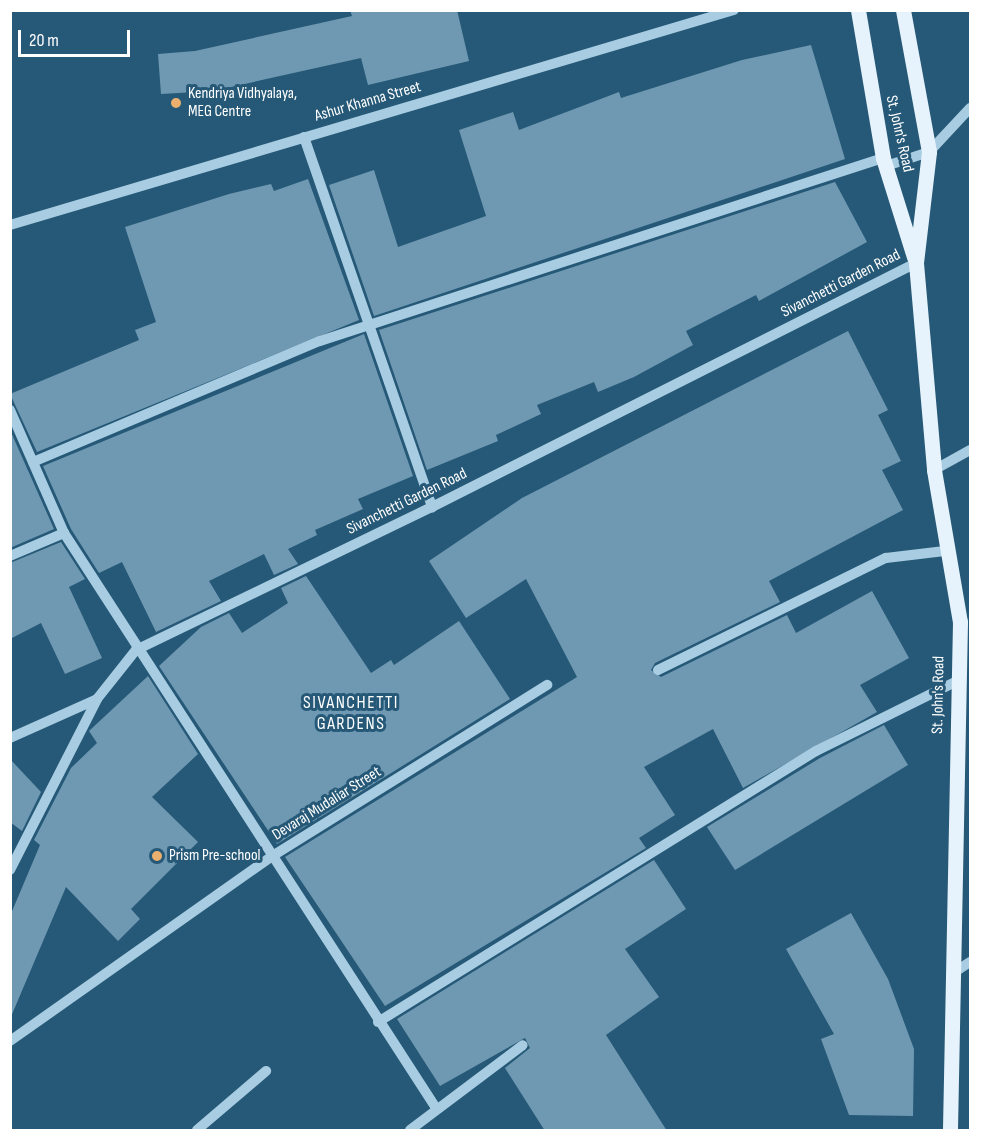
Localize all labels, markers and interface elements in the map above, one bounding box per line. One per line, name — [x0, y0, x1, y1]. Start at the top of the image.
scale bar — [21, 18, 134, 56]
text: 20 m — [29, 30, 59, 51]
street label: Ashur Khanna Street — [313, 78, 423, 126]
place label: Kendriya Vidhyalaya, MEG Centre — [188, 84, 297, 122]
street label: St. John's Road — [881, 94, 917, 174]
marker: Kendriya Vidhyalaya, MEG Centre — [169, 96, 183, 110]
street label: Sivanchetti Garden Road — [778, 246, 904, 322]
street label: Sivanchetti Garden Road — [344, 465, 470, 539]
street label: St. John's Road — [929, 656, 949, 734]
district label: SIVANCHETTI GARDENS — [303, 693, 399, 736]
street label: Devaraj Mudaliar Street — [269, 763, 385, 845]
place label: Prism Pre-school — [169, 846, 261, 866]
marker: Prism Pre-school — [150, 849, 164, 863]

